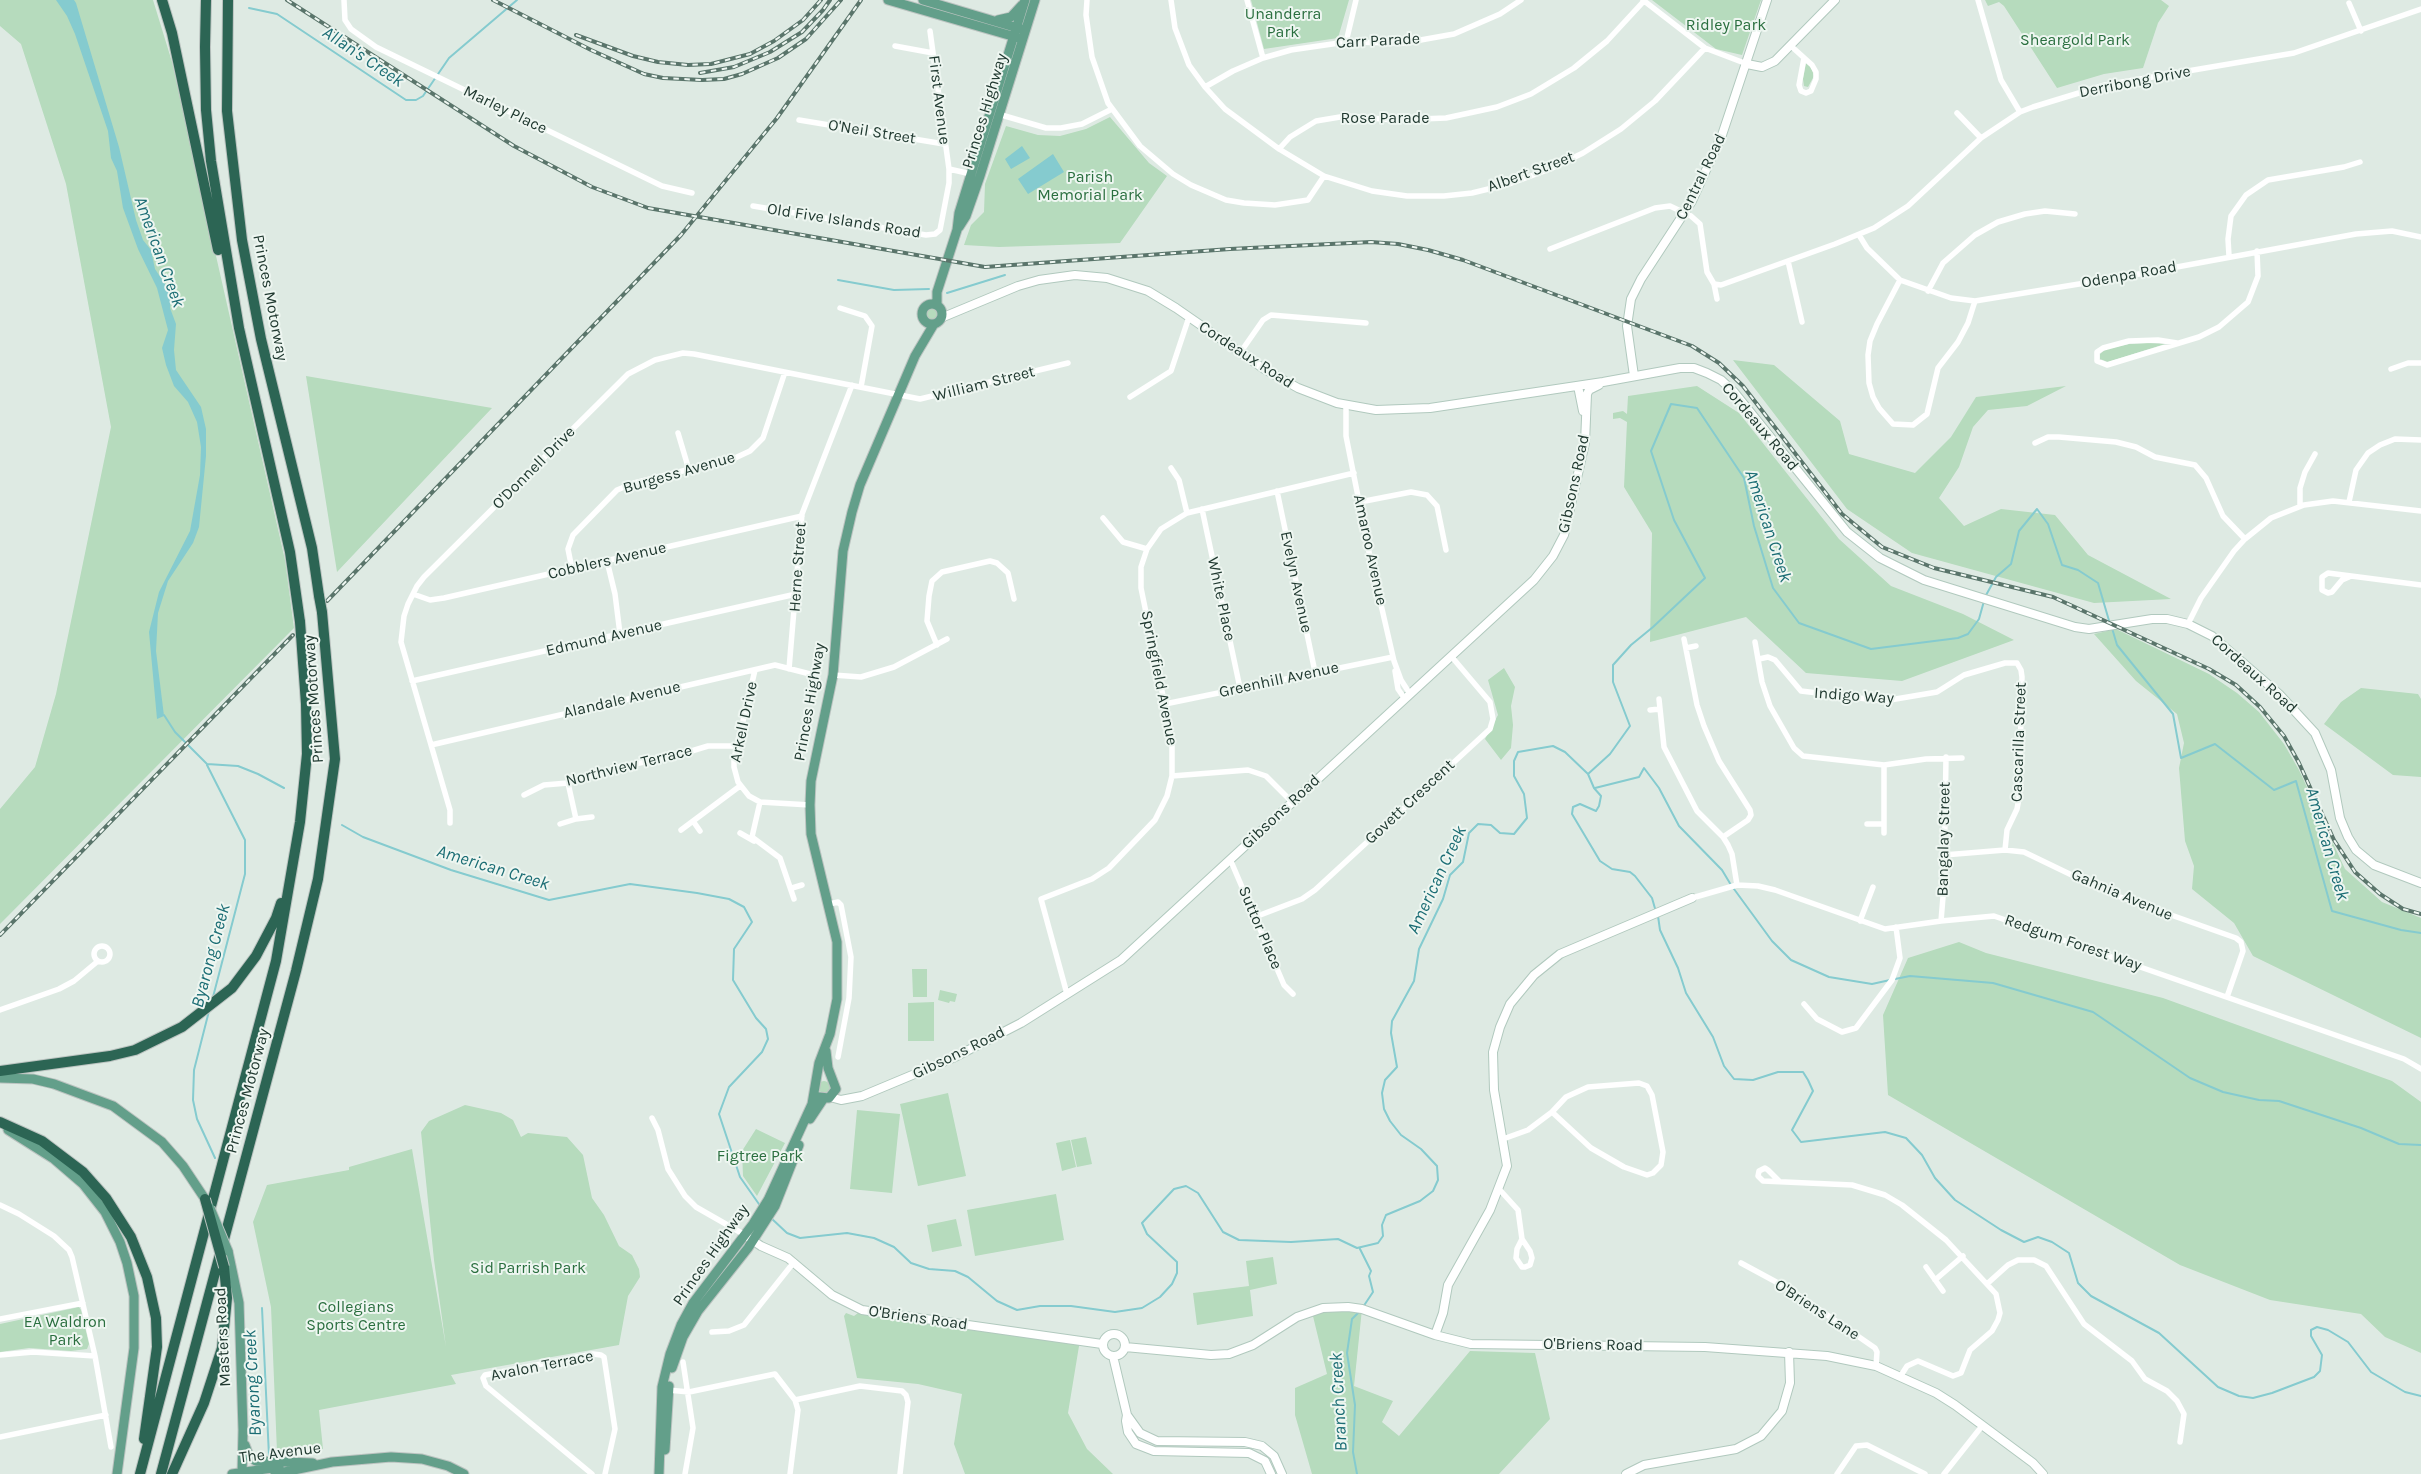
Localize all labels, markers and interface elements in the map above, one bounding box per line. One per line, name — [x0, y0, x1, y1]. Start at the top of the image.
park label: Unanderra Park — [1245, 4, 1321, 42]
park label: Ridley Park — [1686, 15, 1766, 35]
water label: Allan's Creek — [318, 22, 408, 92]
street label: Carr Parade — [1336, 29, 1420, 53]
park label: Sheargold Park — [2020, 30, 2130, 50]
street label: Princes Highway — [958, 51, 1012, 171]
street label: First Avenue — [924, 54, 954, 146]
street label: Derribong Drive — [2078, 62, 2192, 102]
street label: Marley Place — [460, 81, 550, 139]
street label: Rose Parade — [1341, 108, 1429, 128]
street label: O'Neil Street — [827, 116, 917, 148]
street label: Central Road — [1672, 131, 1730, 223]
street label: Albert Street — [1485, 147, 1577, 197]
park label: Parish Memorial Park — [1037, 167, 1143, 205]
water label: American Creek — [129, 193, 189, 311]
street label: Old Five Islands Road — [766, 199, 922, 243]
street label: Princes Motorway — [248, 233, 292, 363]
street label: Odenpa Road — [2080, 257, 2178, 293]
street label: Cordeaux Road — [1195, 317, 1297, 393]
street label: William Street — [931, 362, 1037, 406]
street label: Cordeaux Road — [1718, 379, 1802, 475]
street label: O'Donnell Drive — [489, 423, 579, 513]
street label: Gibsons Road — [1554, 433, 1594, 535]
street label: Burgess Avenue — [621, 448, 737, 498]
water label: American Creek — [1740, 467, 1796, 585]
street label: Amaroo Avenue — [1349, 493, 1391, 607]
street label: Herne Street — [785, 521, 811, 613]
street label: Evelyn Avenue — [1276, 529, 1316, 635]
street label: Cobblers Avenue — [546, 538, 668, 584]
street label: White Place — [1203, 555, 1239, 643]
street label: Springfield Avenue — [1136, 609, 1182, 747]
street label: Edmund Avenue — [544, 615, 664, 661]
street label: Cordeaux Road — [2207, 630, 2301, 718]
street label: Princes Motorway — [300, 634, 328, 764]
street label: Princes Highway — [790, 641, 830, 763]
street label: Greenhill Avenue — [1217, 658, 1341, 702]
street label: Alandale Avenue — [562, 677, 682, 723]
street label: Arkell Drive — [726, 680, 762, 764]
street label: Cascarilla Street — [2007, 682, 2031, 802]
street label: Indigo Way — [1813, 684, 1895, 708]
street label: Northview Terrace — [564, 741, 694, 791]
street label: Govett Crescent — [1361, 756, 1459, 848]
street label: Gibsons Road — [1238, 771, 1324, 853]
street label: Bangalay Street — [1933, 781, 1955, 897]
water label: American Creek — [2301, 785, 2353, 903]
water label: American Creek — [1403, 823, 1471, 937]
water label: American Creek — [434, 841, 552, 895]
street label: Gahnia Avenue — [2068, 865, 2176, 925]
street label: Suttor Place — [1234, 884, 1286, 972]
water label: Byarong Creek — [187, 902, 235, 1010]
street label: Redgum Forest Way — [2002, 910, 2144, 976]
street label: Gibsons Road — [910, 1022, 1008, 1084]
street label: Princes Motorway — [222, 1026, 274, 1156]
park label: Figtree Park — [717, 1146, 803, 1166]
street label: Princes Highway — [669, 1200, 753, 1310]
park label: Sid Parrish Park — [470, 1258, 586, 1278]
street label: O'Briens Lane — [1771, 1275, 1863, 1345]
street label: Masters Road — [211, 1287, 235, 1387]
park label: Collegians Sports Centre — [306, 1297, 406, 1335]
street label: O'Briens Road — [867, 1302, 969, 1334]
park label: EA Waldron Park — [24, 1312, 106, 1350]
water label: Byarong Creek — [239, 1329, 267, 1437]
street label: O'Briens Road — [1543, 1335, 1643, 1355]
street label: Avalon Terrace — [489, 1347, 595, 1385]
water label: Branch Creek — [1326, 1352, 1352, 1452]
street label: The Avenue — [238, 1438, 322, 1468]

